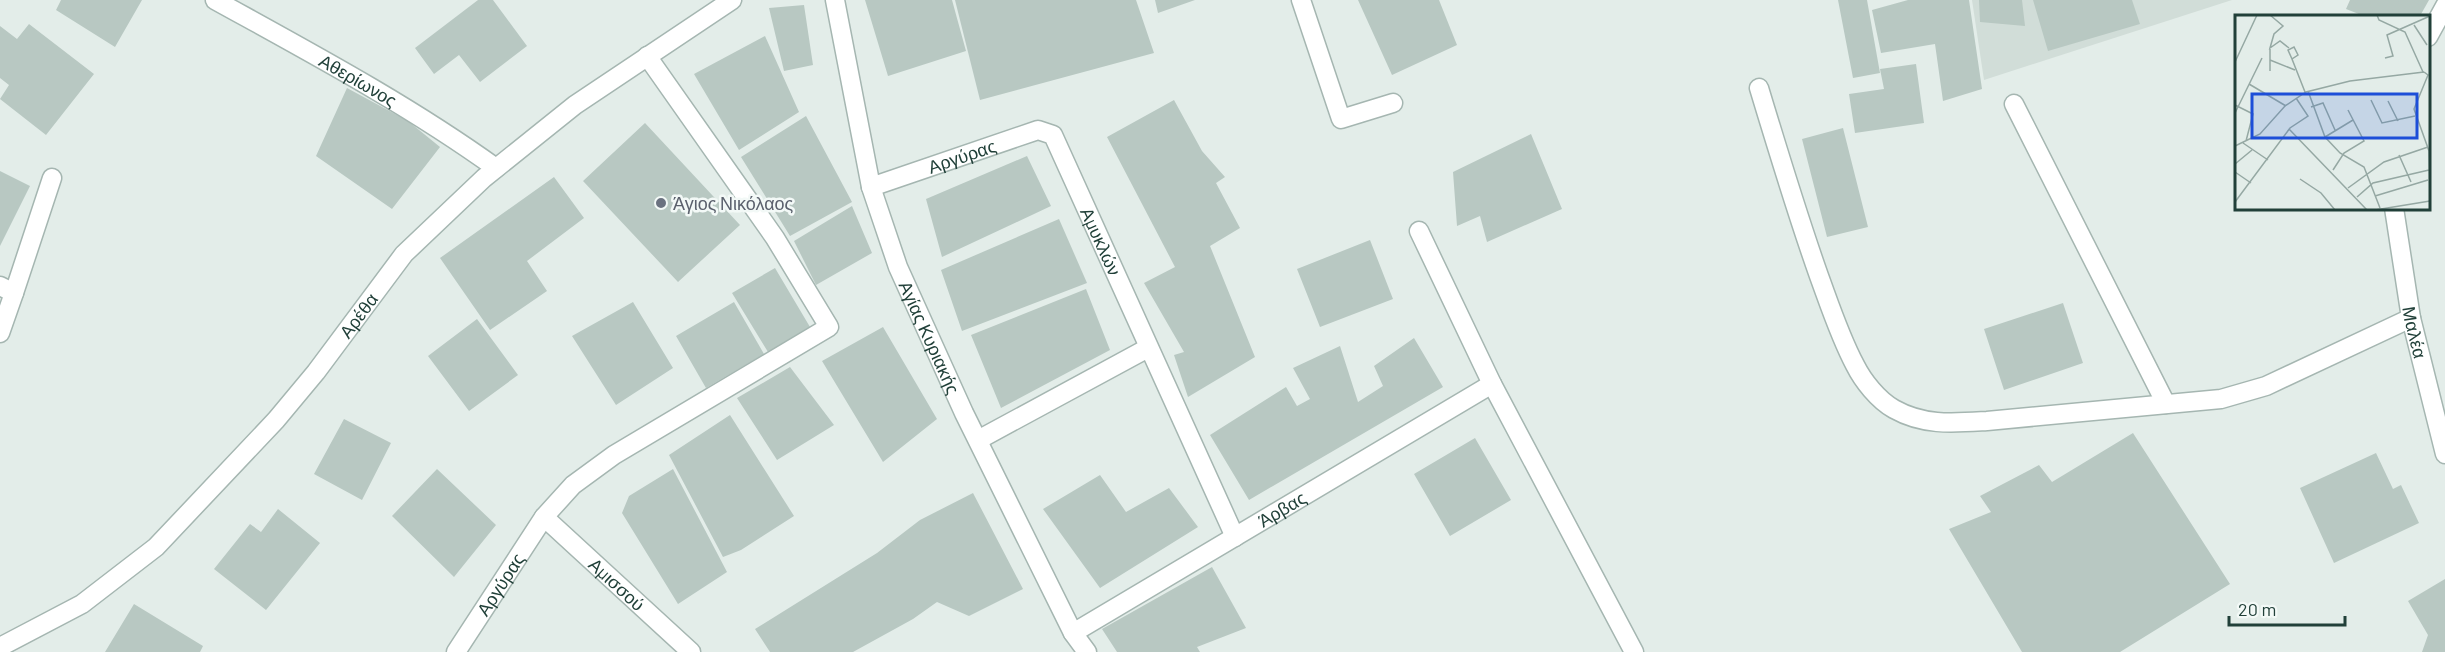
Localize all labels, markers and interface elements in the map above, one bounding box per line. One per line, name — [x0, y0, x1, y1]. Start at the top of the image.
inset map — [2235, 15, 2430, 210]
street label: Αθερίωνος — [315, 49, 401, 111]
street label: Αργύρας — [925, 134, 999, 178]
place label: Άγιος Νικόλαος — [673, 192, 794, 214]
marker: Άγιος Νικόλαος — [654, 196, 668, 210]
street label: Αμυκλών — [1076, 204, 1126, 279]
street label: Αγίας Κυριακής — [895, 277, 965, 398]
street label: Αρέθα — [334, 288, 382, 342]
street label: Μαλέα — [2398, 305, 2432, 361]
street label: Άρβας — [1254, 486, 1310, 532]
street label: Αργύρας — [472, 548, 529, 620]
street label: Αμισσού — [584, 553, 649, 615]
scale bar — [2229, 589, 2344, 627]
text: 20 m — [2238, 598, 2276, 620]

